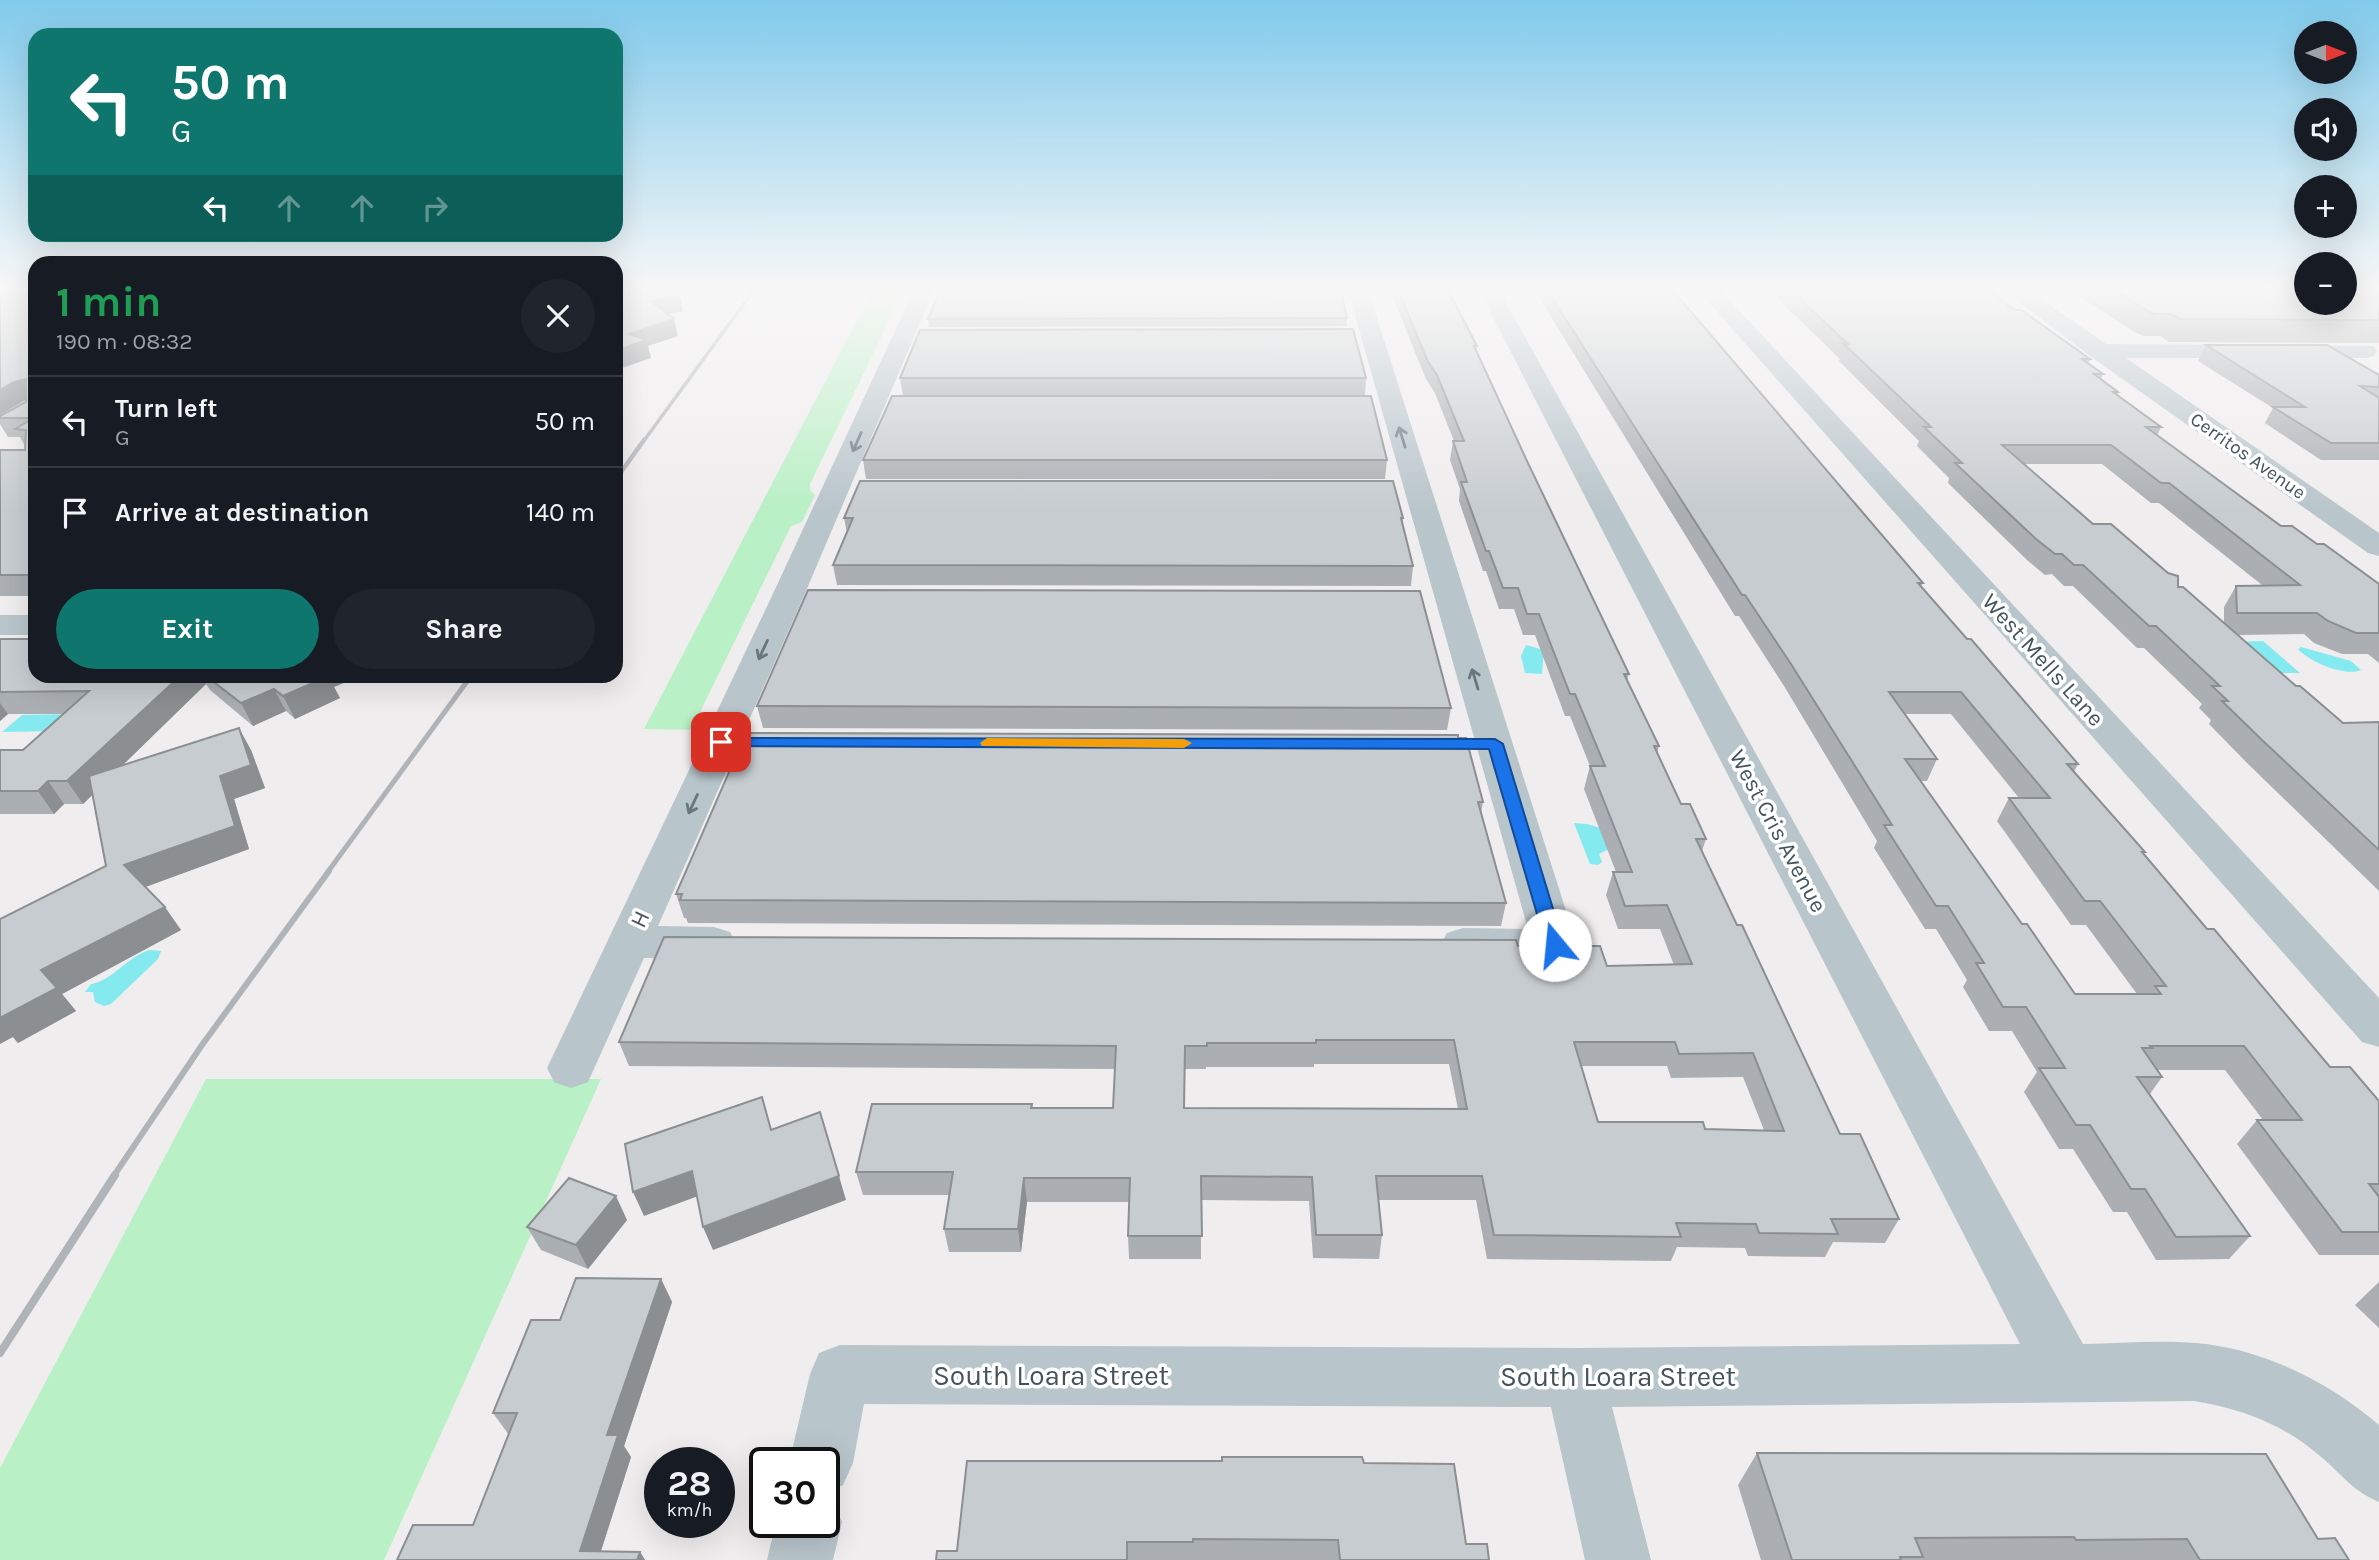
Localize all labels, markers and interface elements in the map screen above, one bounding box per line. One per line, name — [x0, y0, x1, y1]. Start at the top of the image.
north arrow — [2294, 21, 2357, 84]
map controls — [2294, 21, 2357, 315]
text: 50 m — [171, 54, 289, 111]
icon: left — [56, 56, 147, 147]
button: sound — [2294, 98, 2357, 161]
text: G — [171, 113, 192, 150]
button: + — [2294, 175, 2357, 238]
icon: left — [197, 189, 235, 227]
icon: ahead — [270, 189, 308, 227]
icon: ahead — [343, 189, 381, 227]
icon: right — [416, 189, 454, 227]
button: − — [2294, 252, 2357, 315]
text: 1 min — [56, 277, 161, 327]
button: close — [521, 279, 595, 353]
text: 190 m · 08:32 — [56, 328, 193, 355]
text: Turn left — [115, 393, 217, 424]
icon: left — [56, 403, 94, 441]
text: 50 m — [534, 406, 595, 437]
street label: Cerritos Avenue — [2186, 408, 2310, 504]
text: G — [115, 424, 130, 451]
one-way arrow — [1395, 427, 1408, 449]
one-way arrow — [850, 431, 863, 452]
icon: arrive — [56, 494, 94, 532]
text: Arrive at destination — [115, 497, 369, 528]
text: 140 m — [526, 497, 595, 528]
street label: West Mells Lane — [1977, 588, 2109, 732]
button: Exit — [56, 589, 319, 669]
button: Share — [333, 589, 595, 669]
one-way arrow — [756, 638, 769, 660]
one-way arrow — [1467, 668, 1480, 690]
pin — [691, 712, 751, 772]
icon: arrive — [702, 723, 740, 761]
street label: West Cris Avenue — [1724, 745, 1832, 917]
one-way arrow — [686, 793, 699, 815]
street label: H — [625, 906, 655, 932]
position arrow — [1518, 908, 1592, 982]
street label: South Loara Street — [933, 1359, 1169, 1392]
street label: South Loara Street — [1500, 1360, 1736, 1393]
speed limit sign: 30 — [749, 1447, 840, 1538]
text: 28 — [668, 1463, 711, 1504]
text: km/h — [667, 1499, 712, 1521]

